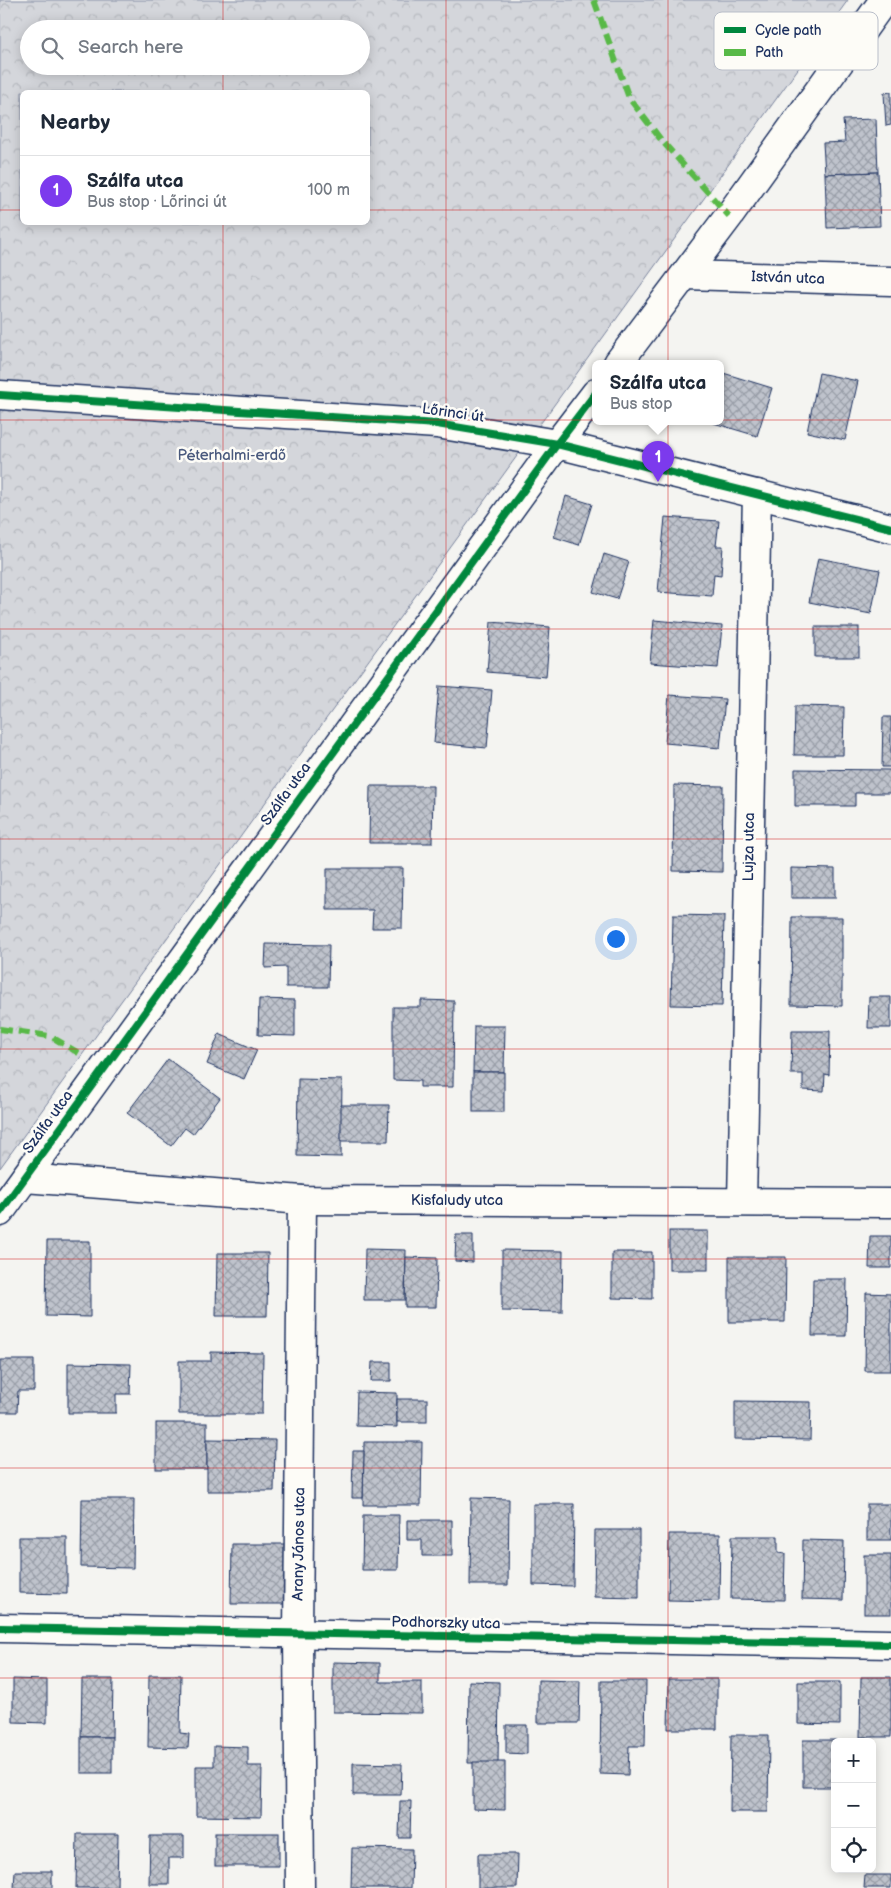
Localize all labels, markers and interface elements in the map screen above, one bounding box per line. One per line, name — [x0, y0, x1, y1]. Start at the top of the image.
legend — [714, 12, 878, 70]
search box — [20, 20, 370, 75]
text: Cycle path — [755, 22, 822, 39]
icon: search — [38, 34, 66, 62]
text: Search here — [78, 36, 183, 59]
text: Path — [755, 44, 783, 61]
text: Nearby — [40, 110, 110, 135]
text: Szálfa utca — [87, 170, 184, 193]
text: 1 — [53, 181, 59, 200]
text: 100 m — [307, 181, 350, 200]
text: Bus stop · Lőrinci út — [87, 193, 227, 212]
street label: István utca — [751, 267, 825, 289]
popup — [592, 360, 724, 425]
text: Szálfa utca — [610, 372, 706, 395]
text: Bus stop — [610, 395, 672, 414]
street label: Lőrinci út — [421, 399, 486, 427]
pin: 1 — [642, 441, 674, 482]
park label: Péterhalmi-erdő — [178, 446, 286, 465]
street label: Szálfa utca — [257, 759, 315, 829]
street label: Lujza utca — [739, 812, 759, 882]
your location — [603, 926, 629, 952]
street label: Szálfa utca — [19, 1087, 77, 1157]
street label: Kisfaludy utca — [411, 1191, 503, 1210]
street label: Arany János utca — [289, 1487, 309, 1601]
street label: Podhorszky utca — [391, 1613, 501, 1633]
map controls — [831, 1738, 876, 1873]
button: + — [831, 1738, 876, 1783]
button: − — [831, 1783, 876, 1828]
button: locate — [831, 1828, 876, 1873]

